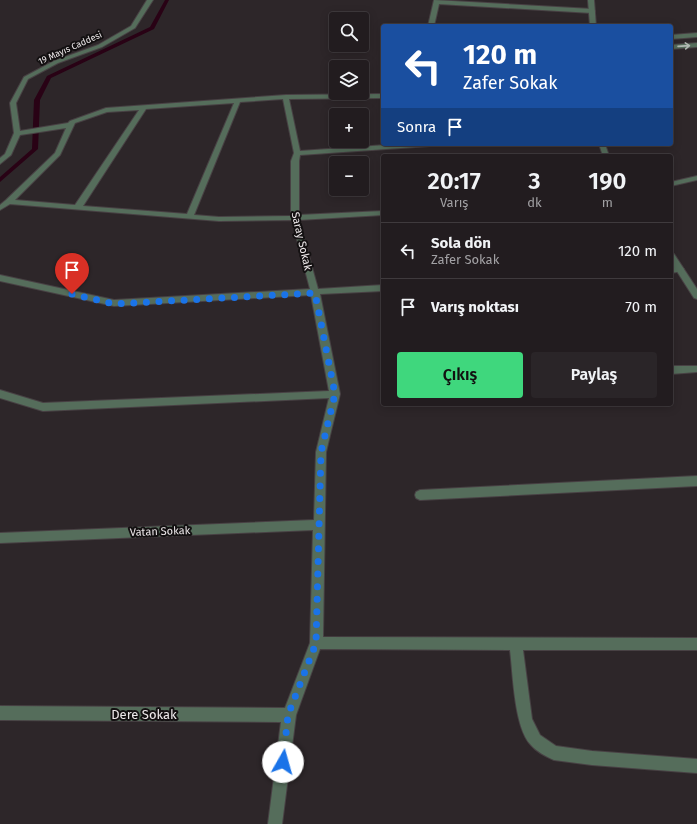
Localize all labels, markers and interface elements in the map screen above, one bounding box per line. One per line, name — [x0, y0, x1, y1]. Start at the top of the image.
map controls — [329, 12, 369, 196]
button: search — [329, 12, 369, 52]
street label: 19 Mayıs Caddesi — [37, 29, 103, 67]
text: 120 m — [463, 38, 537, 71]
icon: left — [397, 40, 449, 92]
one-way arrow — [677, 43, 690, 50]
button: layers — [329, 60, 369, 100]
text: Zafer Sokak — [463, 72, 558, 94]
button: + — [329, 108, 369, 148]
icon: arrive — [444, 116, 466, 138]
text: Sonra — [397, 118, 436, 136]
button: − — [329, 156, 369, 196]
text: 20:17 — [428, 167, 481, 195]
text: 3 — [528, 167, 541, 195]
text: 190 — [588, 167, 626, 195]
text: Varış — [440, 195, 468, 210]
text: dk — [527, 195, 542, 210]
text: m — [602, 195, 613, 210]
street label: Saray Sokak — [288, 211, 315, 272]
text: Sola dön — [431, 234, 491, 252]
icon: left — [397, 240, 419, 262]
text: 120 m — [618, 242, 657, 260]
text: Zafer Sokak — [431, 252, 499, 267]
pin — [55, 253, 89, 294]
icon: arrive — [61, 259, 83, 281]
icon: arrive — [397, 296, 419, 318]
text: Varış noktası — [431, 298, 519, 316]
text: 70 m — [625, 298, 657, 316]
button: Çıkış — [397, 352, 523, 398]
button: Paylaş — [531, 352, 657, 398]
street label: Vatan Sokak — [130, 524, 191, 539]
street label: Dere Sokak — [111, 707, 177, 722]
position arrow — [262, 741, 304, 783]

